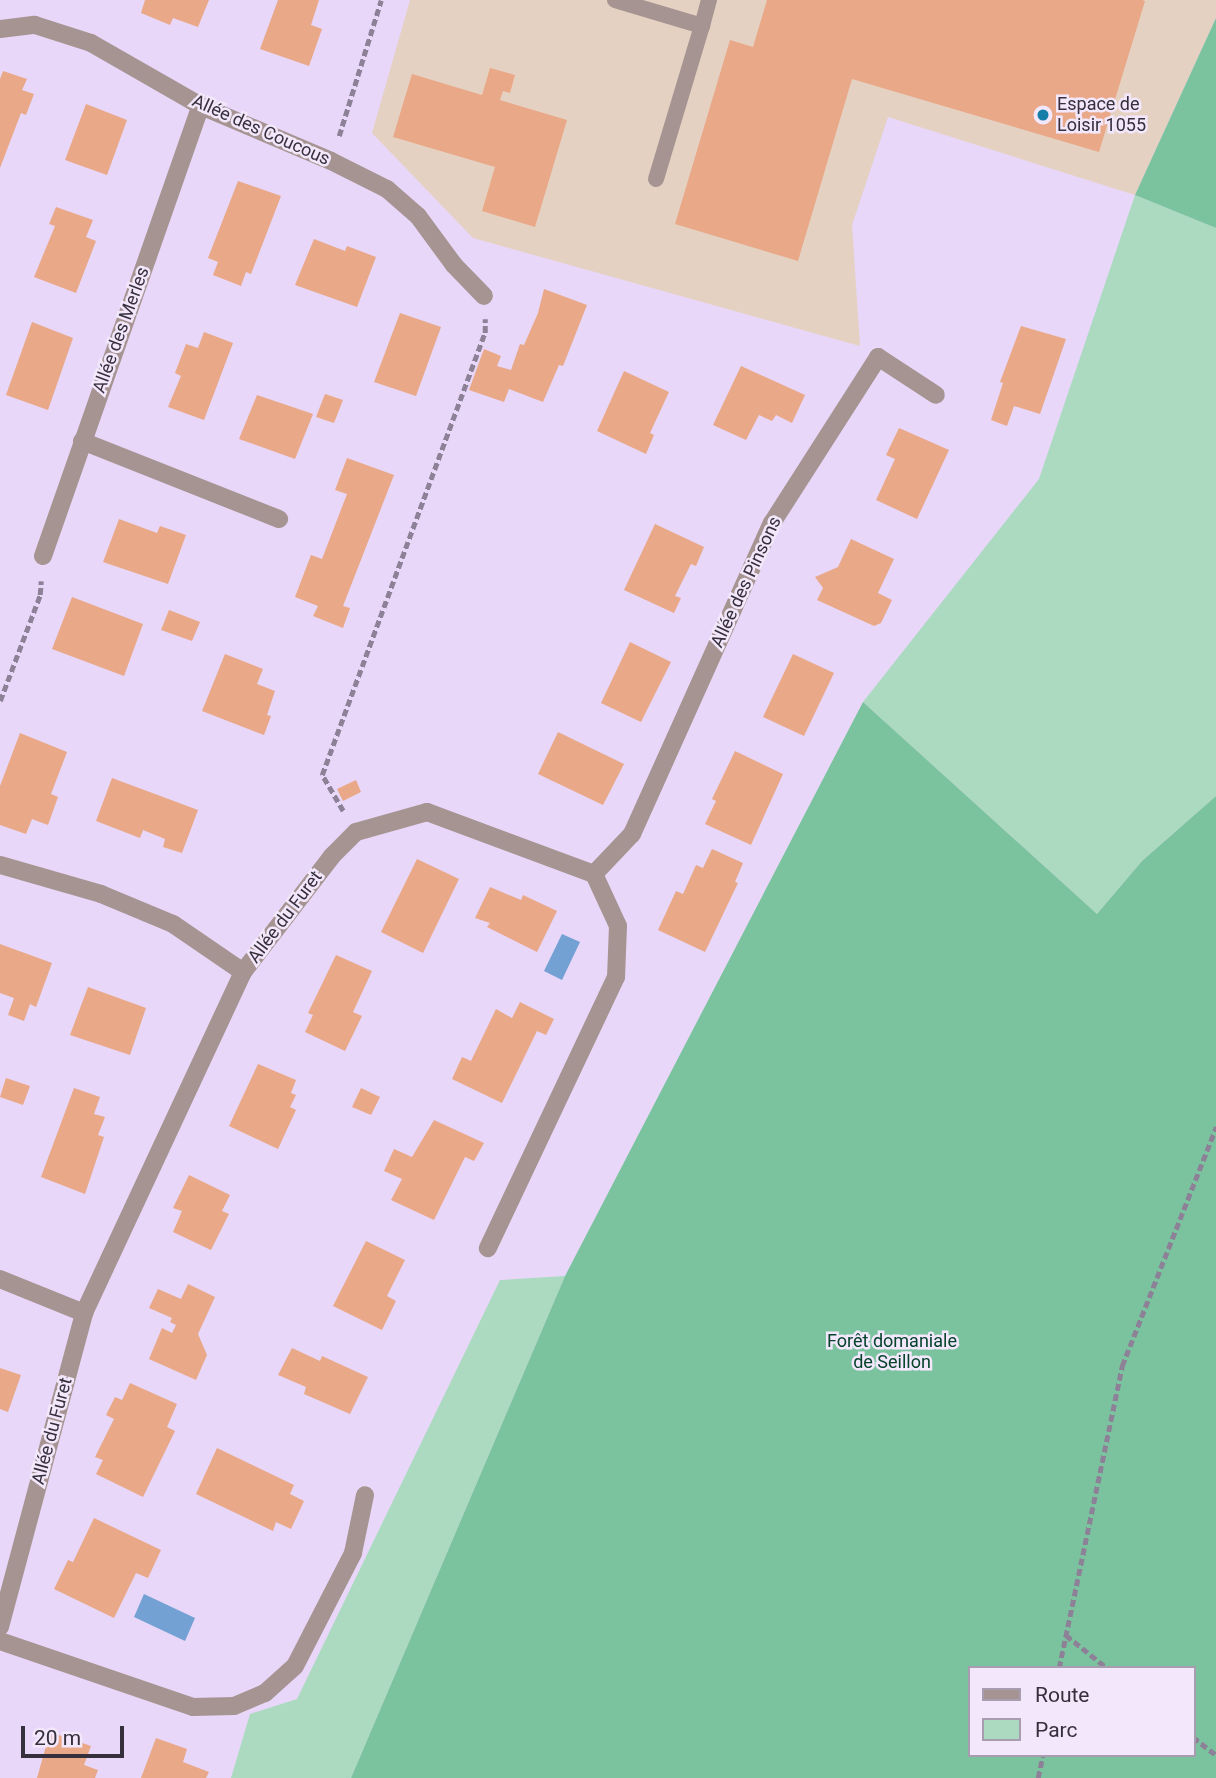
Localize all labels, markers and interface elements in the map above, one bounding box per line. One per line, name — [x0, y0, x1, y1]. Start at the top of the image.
street label: Allée des Coucous — [189, 90, 333, 170]
place label: Espace de Loisir 1055 — [1057, 94, 1146, 136]
marker: Espace de Loisir 1055 — [1035, 107, 1051, 123]
street label: Allée des Merles — [88, 264, 154, 396]
street label: Allée des Pinsons — [706, 513, 786, 651]
street label: Allée du Furet — [243, 867, 327, 967]
park label: Forêt domaniale de Seillon — [827, 1331, 957, 1374]
street label: Allée du Furet — [27, 1375, 77, 1487]
legend — [968, 1666, 1195, 1757]
text: Route — [1035, 1683, 1090, 1707]
scale bar — [24, 1712, 128, 1756]
text: Parc — [1035, 1718, 1077, 1742]
text: 20 m — [34, 1726, 81, 1750]

